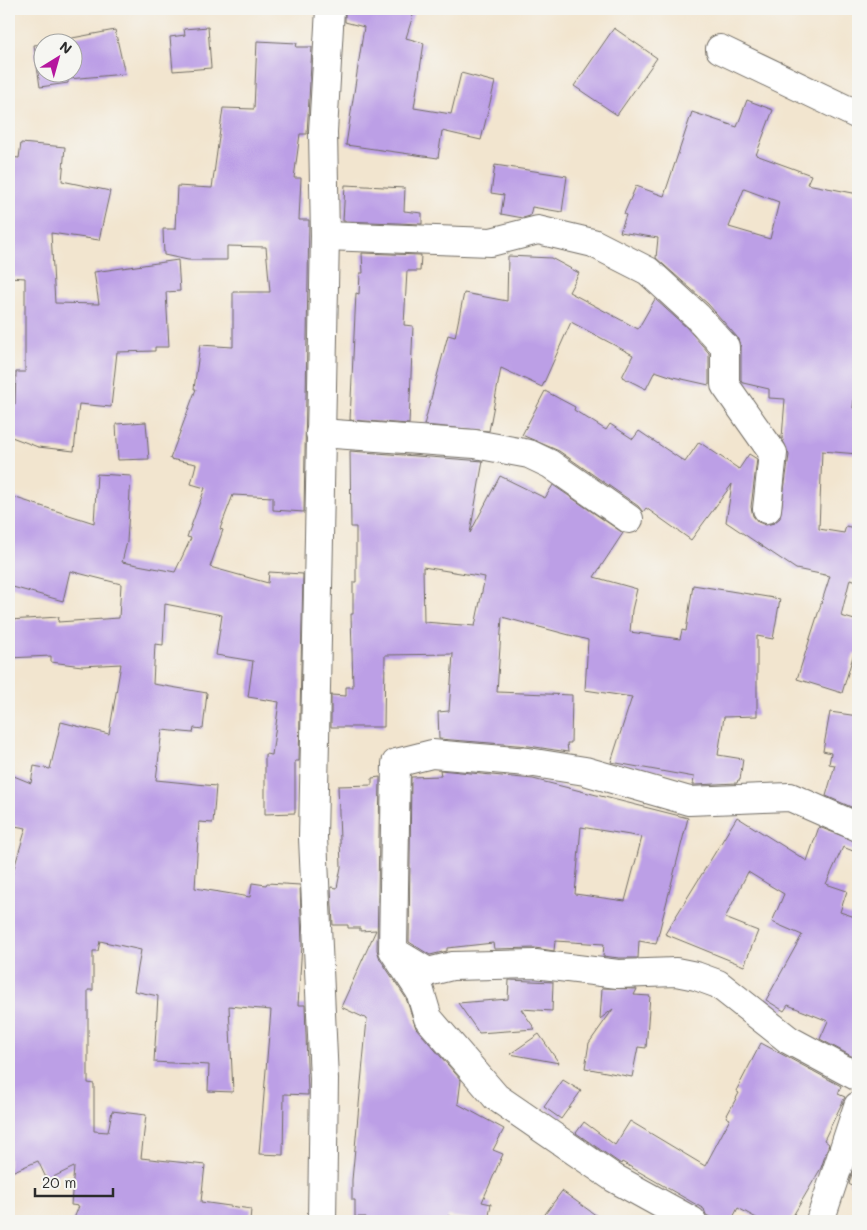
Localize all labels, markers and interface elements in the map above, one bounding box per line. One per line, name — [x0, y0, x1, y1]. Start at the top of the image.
north arrow — [32, 32, 82, 82]
text: N — [56, 36, 76, 58]
scale bar — [35, 1165, 112, 1197]
text: 20 m — [42, 1172, 76, 1192]

